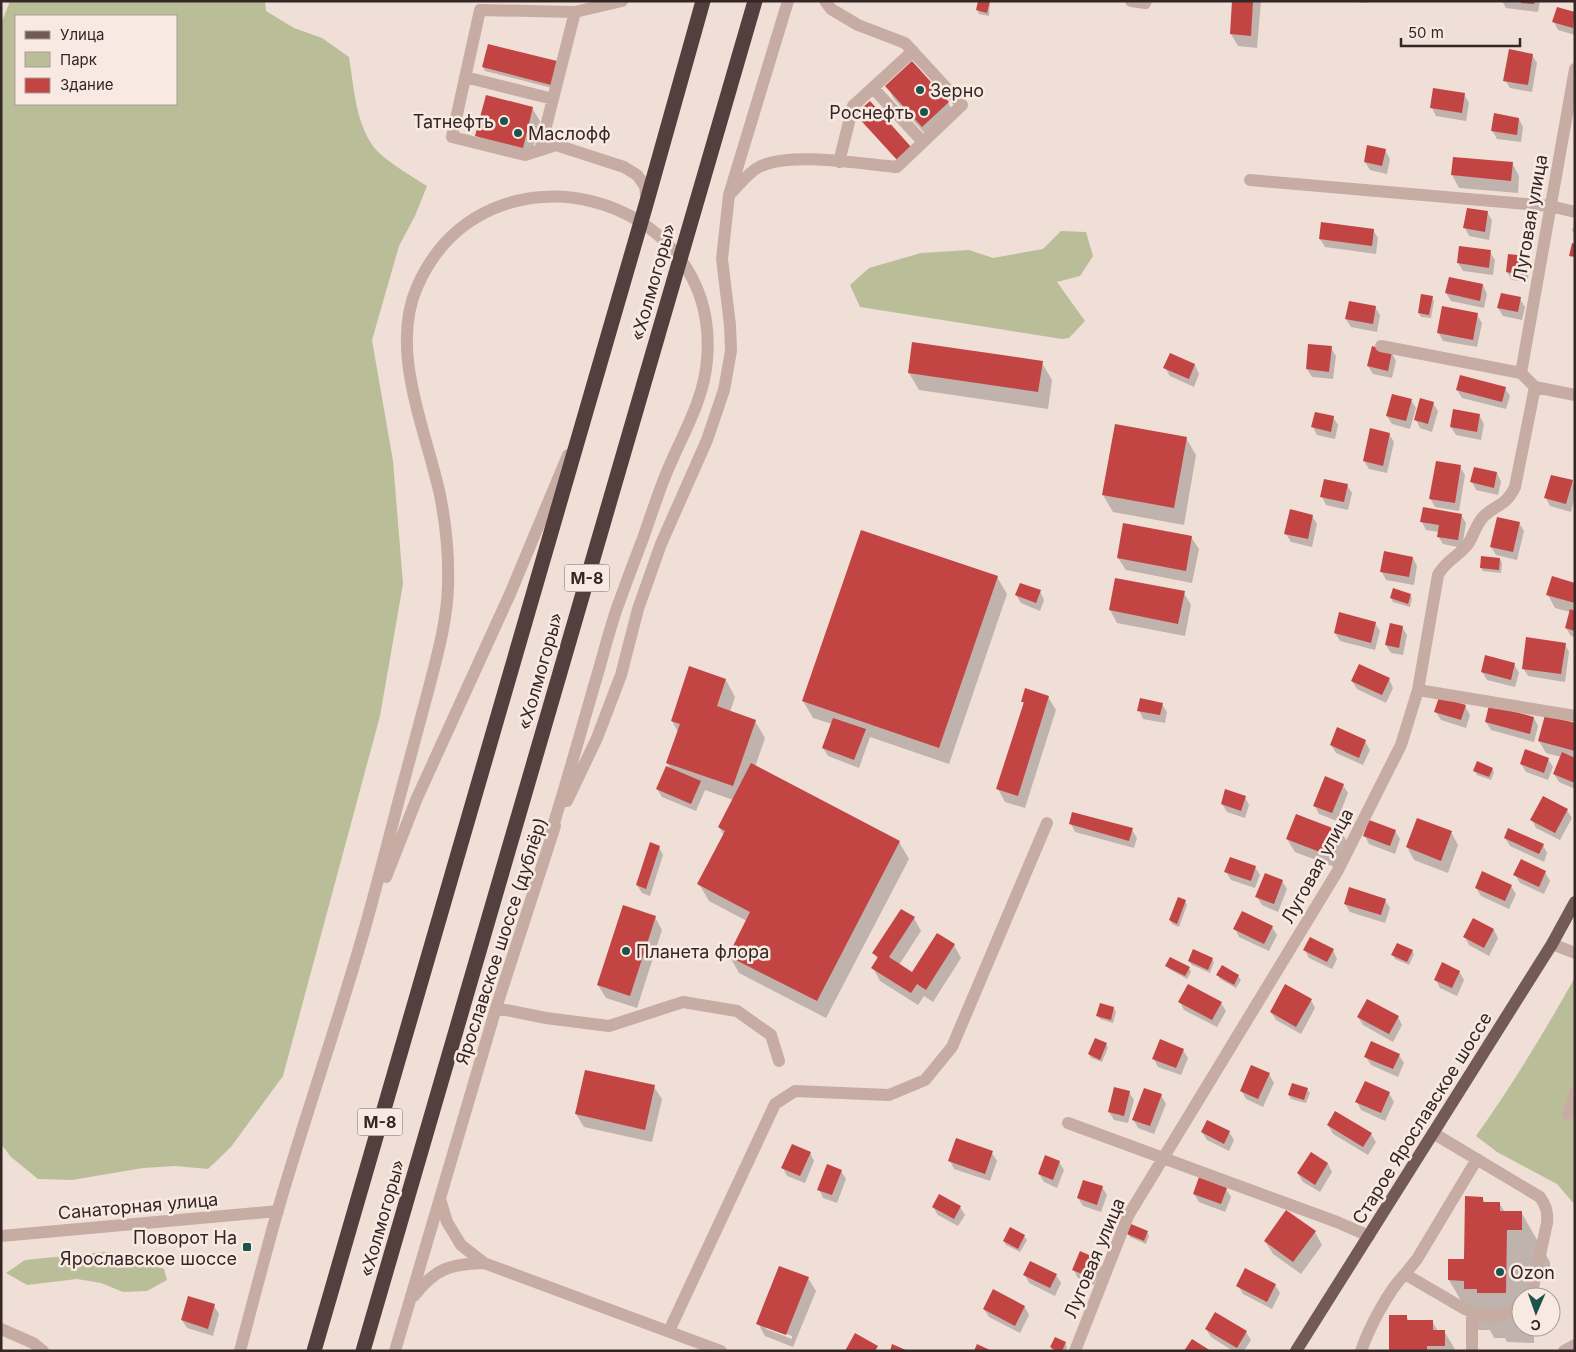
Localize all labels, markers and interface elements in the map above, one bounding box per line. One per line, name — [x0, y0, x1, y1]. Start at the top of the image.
legend — [15, 15, 178, 105]
scale bar — [1401, 15, 1520, 47]
text: 50 m — [1408, 23, 1444, 42]
text: Улица — [60, 25, 104, 44]
text: Парк — [60, 50, 97, 69]
text: Здание — [60, 75, 114, 94]
place label: Зерно — [930, 80, 984, 101]
marker: Зерно — [914, 84, 926, 96]
place label: Роснефть — [829, 102, 914, 123]
marker: Роснефть — [918, 106, 930, 118]
place label: Татнефть — [413, 111, 494, 132]
marker: Татнефть — [498, 115, 510, 127]
place label: Маслофф — [528, 123, 611, 144]
marker: Маслофф — [512, 127, 524, 139]
street label: Луговая улица — [1509, 153, 1551, 283]
street label: «Холмогоры» — [626, 221, 680, 343]
road number: М-8 — [564, 564, 610, 592]
street label: «Холмогоры» — [513, 610, 567, 732]
street label: Луговая улица — [1277, 805, 1357, 927]
street label: Ярославское шоссе (дублёр) — [451, 815, 551, 1067]
place label: Планета флора — [636, 941, 769, 962]
marker: Планета флора — [620, 945, 632, 957]
street label: Старое Ярославское шоссе — [1348, 1008, 1496, 1228]
road number: М-8 — [358, 1108, 402, 1136]
street label: «Холмогоры» — [355, 1157, 409, 1279]
street label: Санаторная улица — [57, 1189, 219, 1223]
street label: Луговая улица — [1059, 1195, 1129, 1321]
place label: Поворот На Ярославское шоссе — [60, 1227, 237, 1269]
marker: Поворот На Ярославское шоссе — [241, 1241, 253, 1253]
place label: Ozon — [1510, 1262, 1555, 1283]
marker: Ozon — [1494, 1266, 1506, 1278]
north arrow — [1511, 1287, 1561, 1337]
text: С — [1530, 1317, 1541, 1334]

